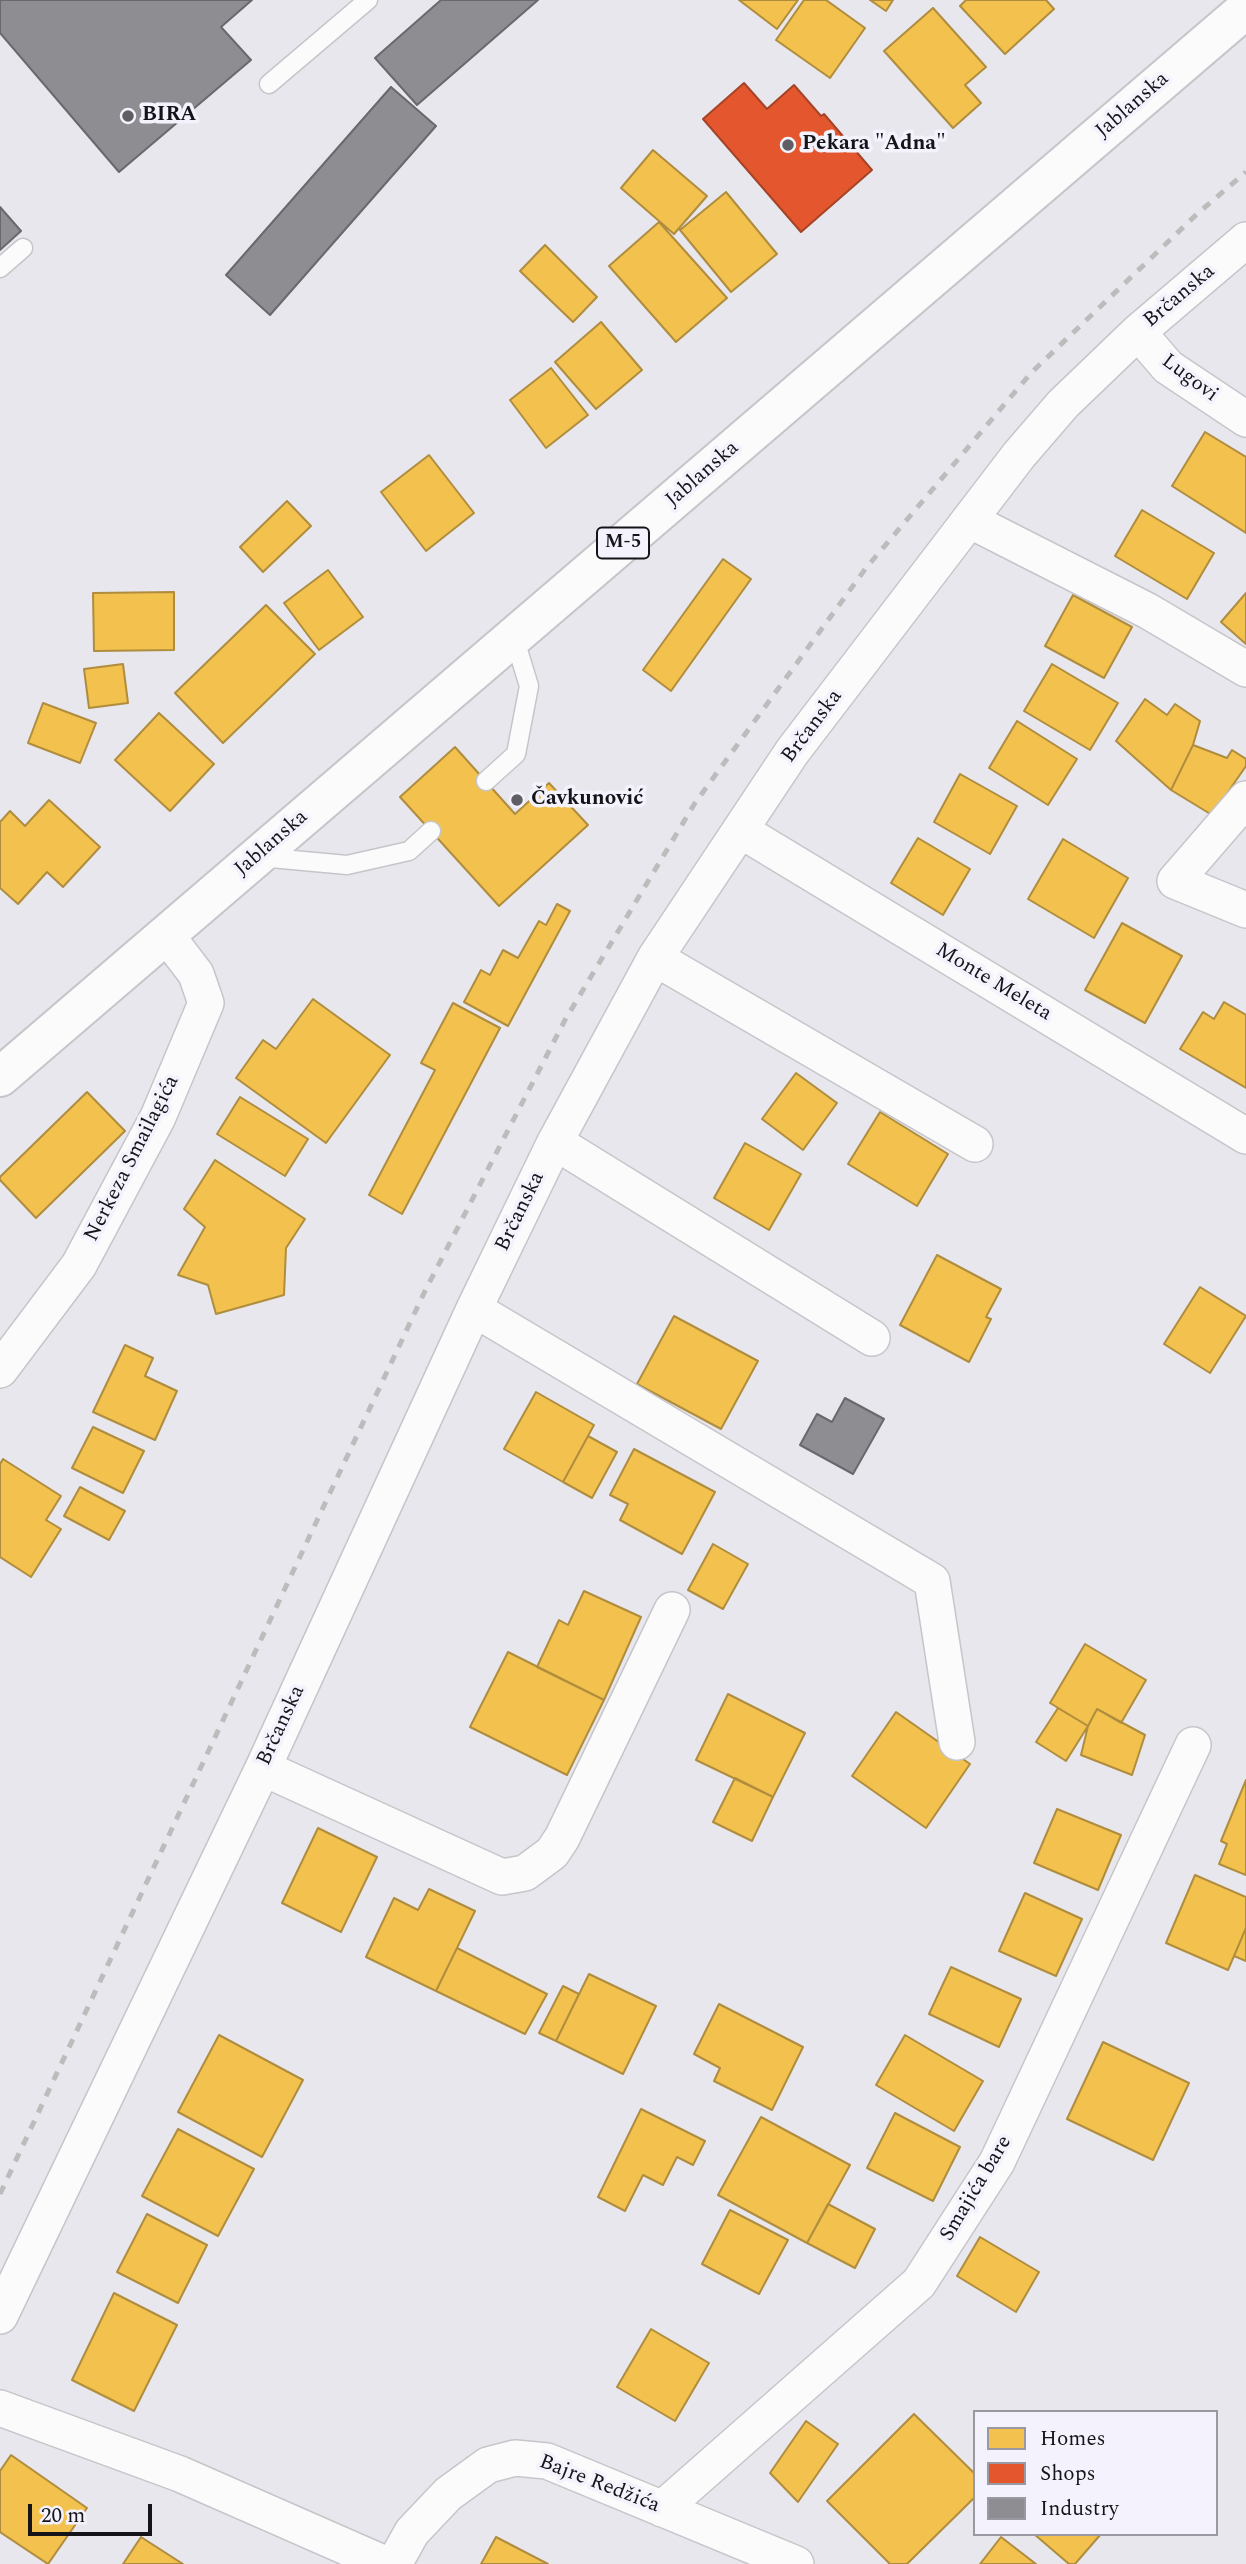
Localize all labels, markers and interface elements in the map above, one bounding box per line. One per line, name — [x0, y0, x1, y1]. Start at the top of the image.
street label: Jablanska — [1091, 67, 1175, 145]
place label: BIRA — [142, 103, 197, 129]
marker: BIRA — [120, 108, 136, 124]
place label: Pekara "Adna" — [802, 132, 946, 158]
marker: Pekara "Adna" — [780, 137, 796, 153]
street label: Brčanska — [1139, 260, 1221, 334]
street label: Lugovi — [1156, 350, 1222, 408]
street label: Jablanska — [661, 436, 745, 514]
road number: M-5 — [597, 528, 649, 558]
street label: Brčanska — [777, 685, 849, 769]
place label: Čavkunović — [531, 787, 643, 813]
marker: Čavkunović — [509, 792, 525, 808]
street label: Jablanska — [230, 805, 314, 883]
street label: Monte Meleta — [930, 938, 1056, 1028]
street label: Nerkeza Smailagića — [80, 1072, 186, 1246]
street label: Brčanska — [491, 1168, 551, 1256]
street label: Brčanska — [253, 1682, 311, 1770]
street label: Smajića bare — [936, 2132, 1018, 2246]
legend — [973, 2410, 1218, 2536]
text: Homes — [1040, 2423, 1106, 2455]
street label: Bajre Redžića — [535, 2450, 663, 2520]
text: Shops — [1040, 2458, 1096, 2490]
scale bar — [32, 2490, 156, 2534]
text: Industry — [1040, 2493, 1119, 2525]
text: 20 m — [41, 2500, 85, 2532]

